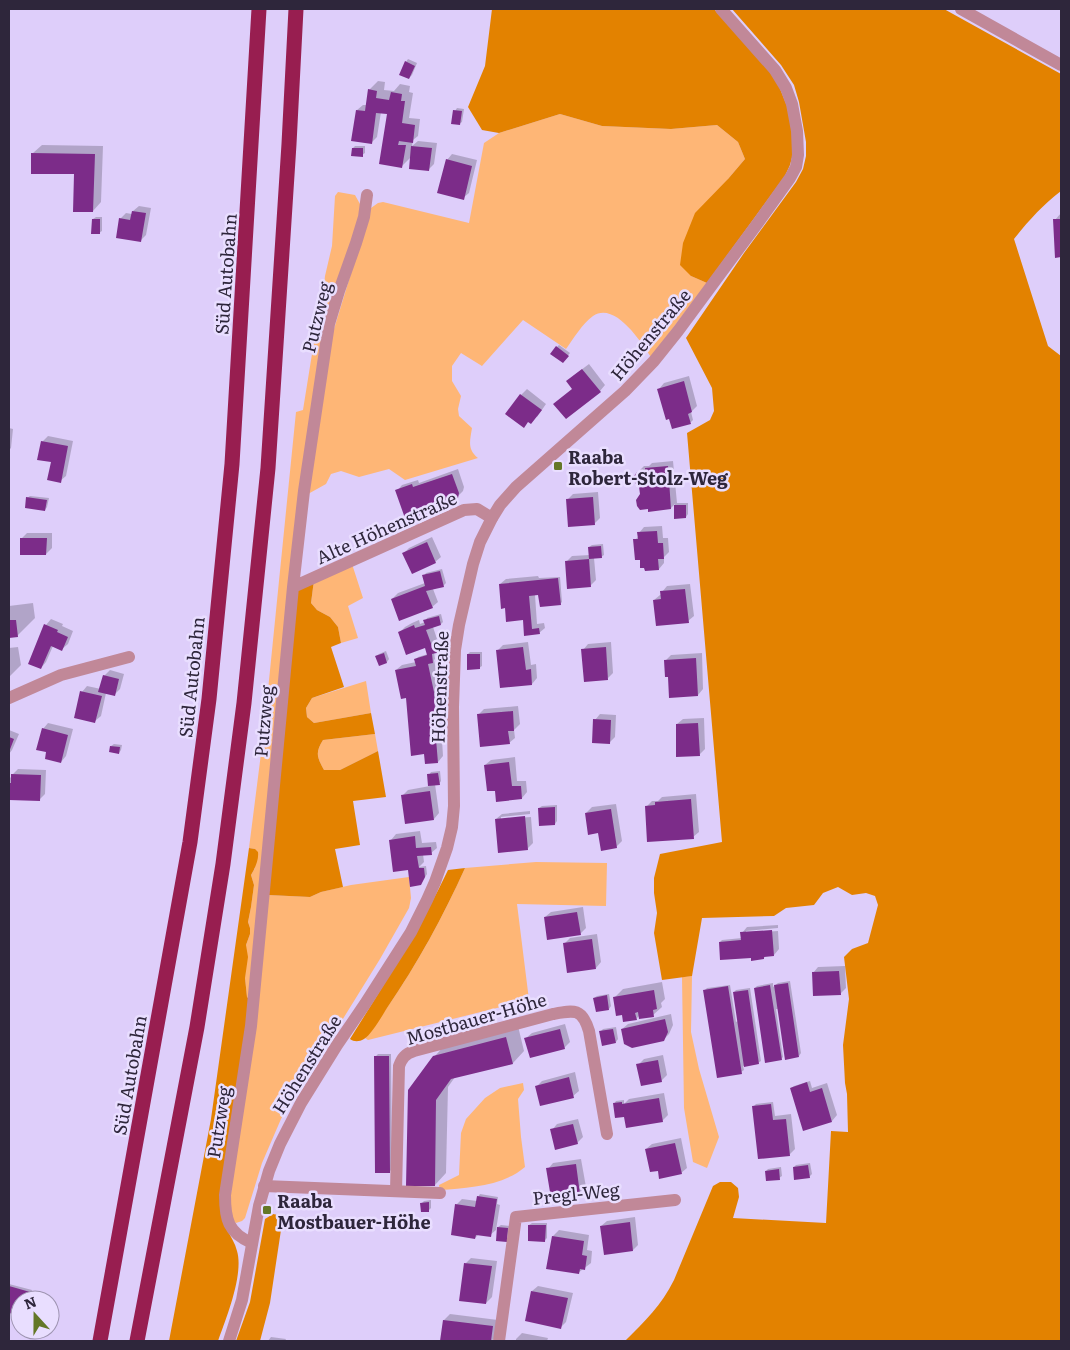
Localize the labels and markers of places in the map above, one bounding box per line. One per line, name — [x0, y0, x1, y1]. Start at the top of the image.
place label: Raaba Robert-Stolz-Weg — [568, 443, 729, 491]
marker: Raaba Robert-Stolz-Weg — [552, 460, 564, 472]
place label: Raaba Mostbauer-Höhe — [277, 1187, 431, 1235]
marker: Raaba Mostbauer-Höhe — [261, 1204, 273, 1216]

